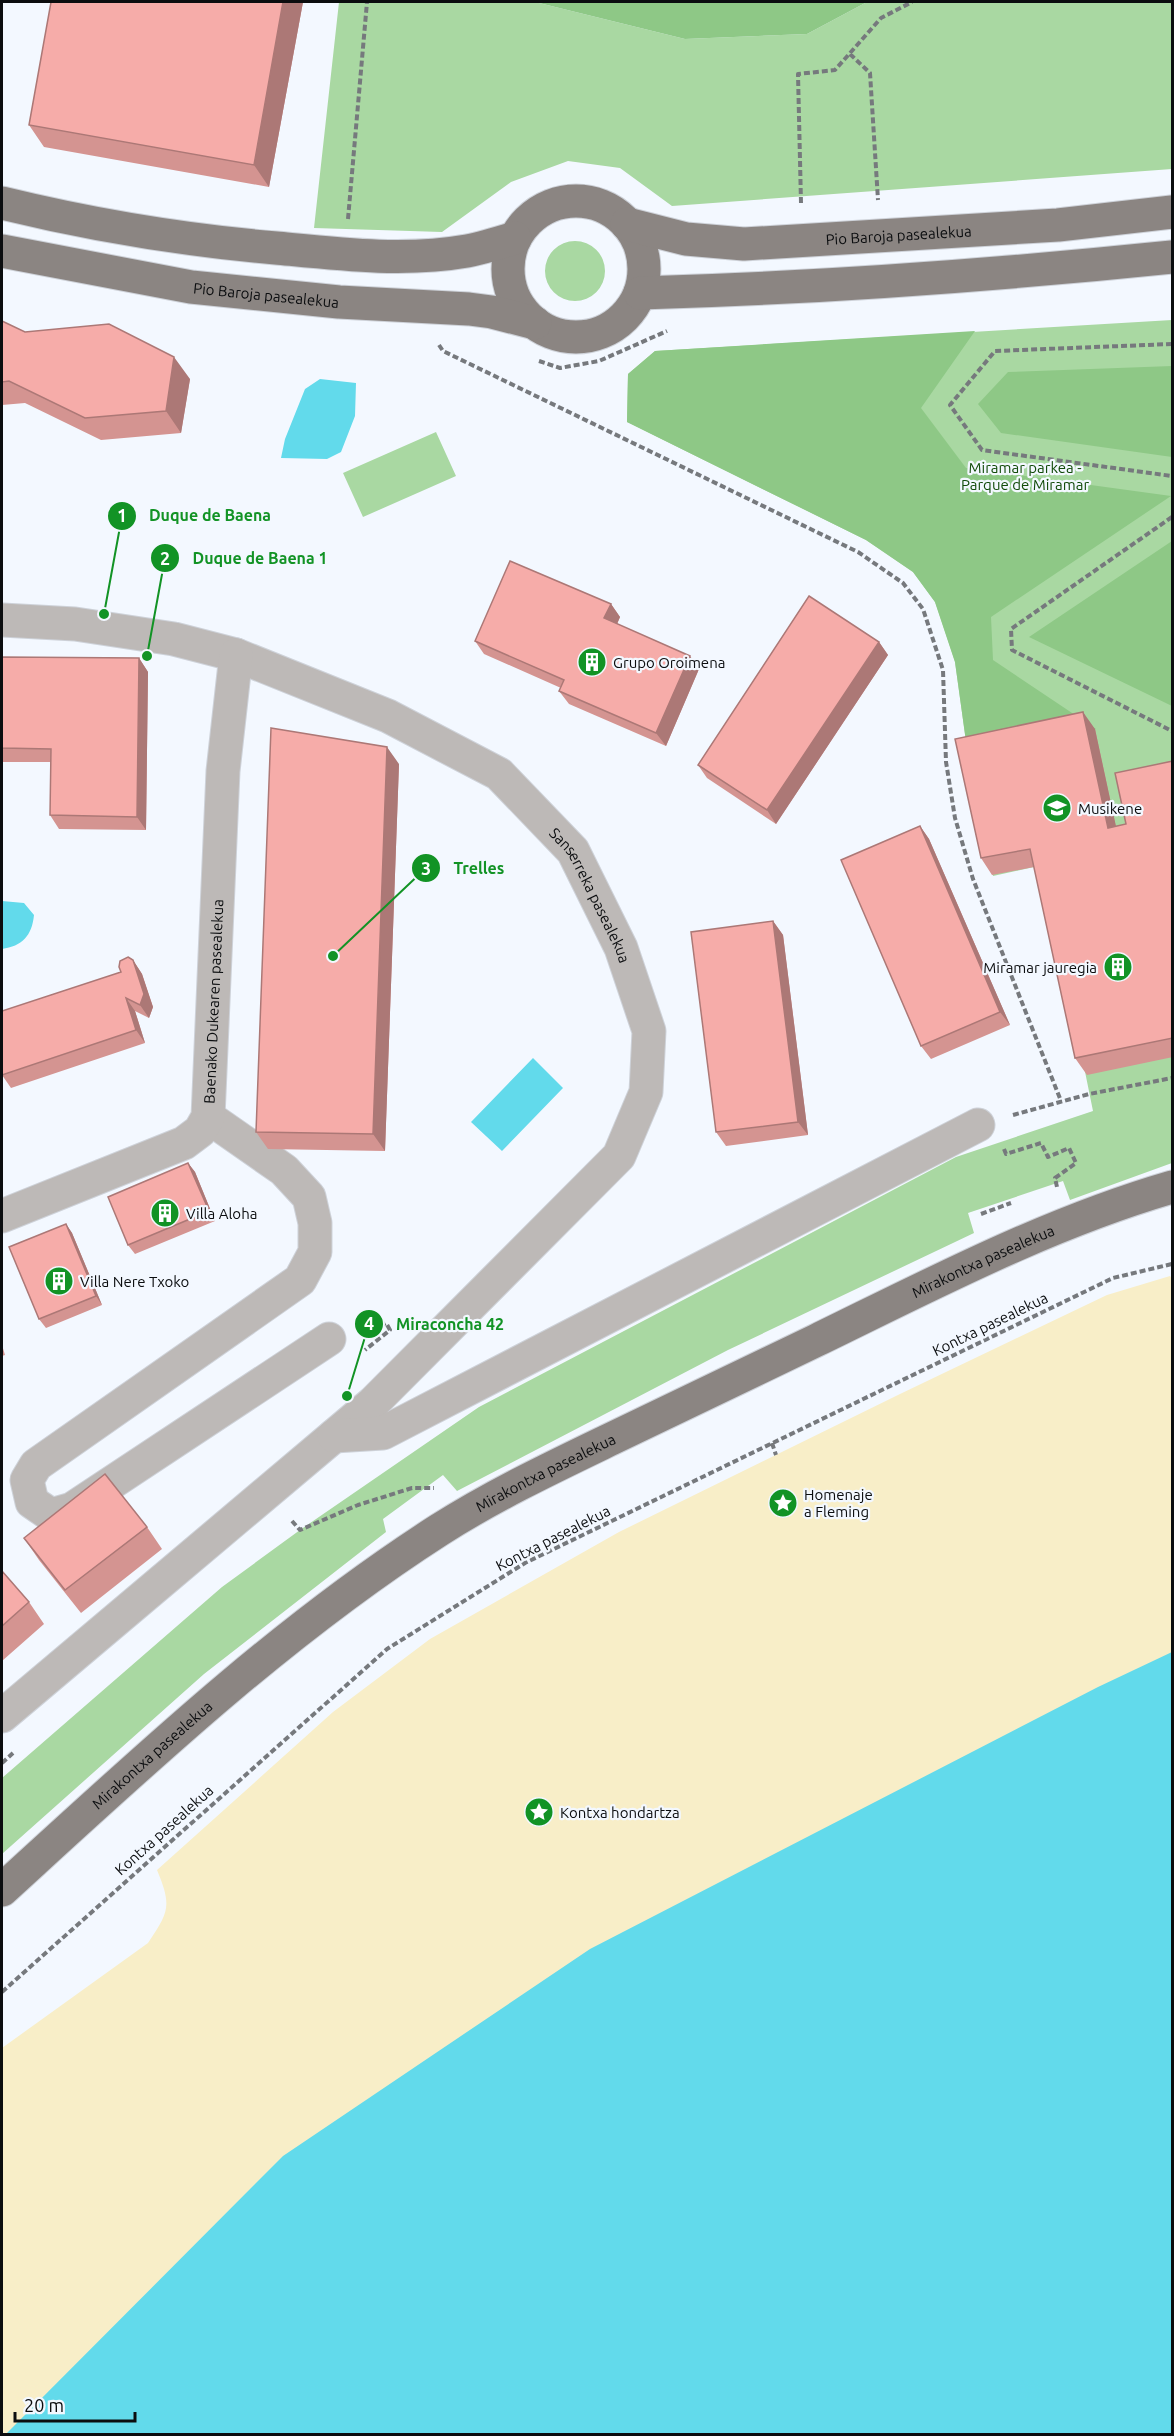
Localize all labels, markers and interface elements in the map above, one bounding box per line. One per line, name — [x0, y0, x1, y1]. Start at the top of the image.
street label: Pio Baroja pasealekua — [825, 222, 972, 248]
street label: Pio Baroja pasealekua — [192, 279, 340, 310]
park label: Miramar parkea - Parque de Miramar — [961, 459, 1089, 493]
callout: Duque de Baena — [107, 499, 283, 533]
text: 1 — [117, 505, 127, 525]
text: Duque de Baena — [149, 506, 271, 524]
callout: Duque de Baena 1 — [150, 541, 339, 575]
text: 2 — [160, 548, 170, 568]
text: Duque de Baena 1 — [193, 549, 327, 567]
building icon: Grupo Oroimena — [576, 646, 608, 678]
place label: Grupo Oroimena — [613, 654, 725, 671]
school or university icon: Musikene — [1041, 792, 1073, 824]
place label: Musikene — [1078, 800, 1142, 817]
street label: Sanserreka pasealekua — [547, 824, 634, 965]
callout: Trelles — [411, 851, 516, 885]
text: 3 — [421, 858, 431, 878]
text: Trelles — [454, 859, 504, 877]
street label: Baenako Dukearen pasealekua — [200, 899, 226, 1104]
building icon: Miramar jauregia — [1102, 951, 1134, 983]
place label: Miramar jauregia — [983, 959, 1097, 976]
building icon: Villa Aloha — [149, 1197, 181, 1229]
place label: Villa Aloha — [186, 1205, 257, 1222]
street label: Mirakontxa pasealekua — [909, 1221, 1057, 1301]
building icon: Villa Nere Txoko — [43, 1265, 75, 1297]
place label: Villa Nere Txoko — [80, 1273, 189, 1290]
street label: Kontxa pasealekua — [930, 1289, 1050, 1359]
callout: Miraconcha 42 — [354, 1307, 516, 1341]
text: 4 — [364, 1313, 374, 1333]
text: Miraconcha 42 — [396, 1315, 504, 1333]
street label: Mirakontxa pasealekua — [472, 1430, 618, 1515]
place label: Homenaje a Fleming — [804, 1486, 873, 1520]
place icon: Homenaje a Fleming — [767, 1487, 799, 1519]
street label: Kontxa pasealekua — [493, 1502, 613, 1574]
street label: Mirakontxa pasealekua — [88, 1697, 215, 1812]
street label: Kontxa pasealekua — [111, 1781, 217, 1879]
place icon: Kontxa hondartza — [523, 1796, 555, 1828]
place label: Kontxa hondartza — [560, 1804, 680, 1821]
scale bar — [15, 2385, 135, 2423]
text: 20 m — [24, 2395, 64, 2415]

